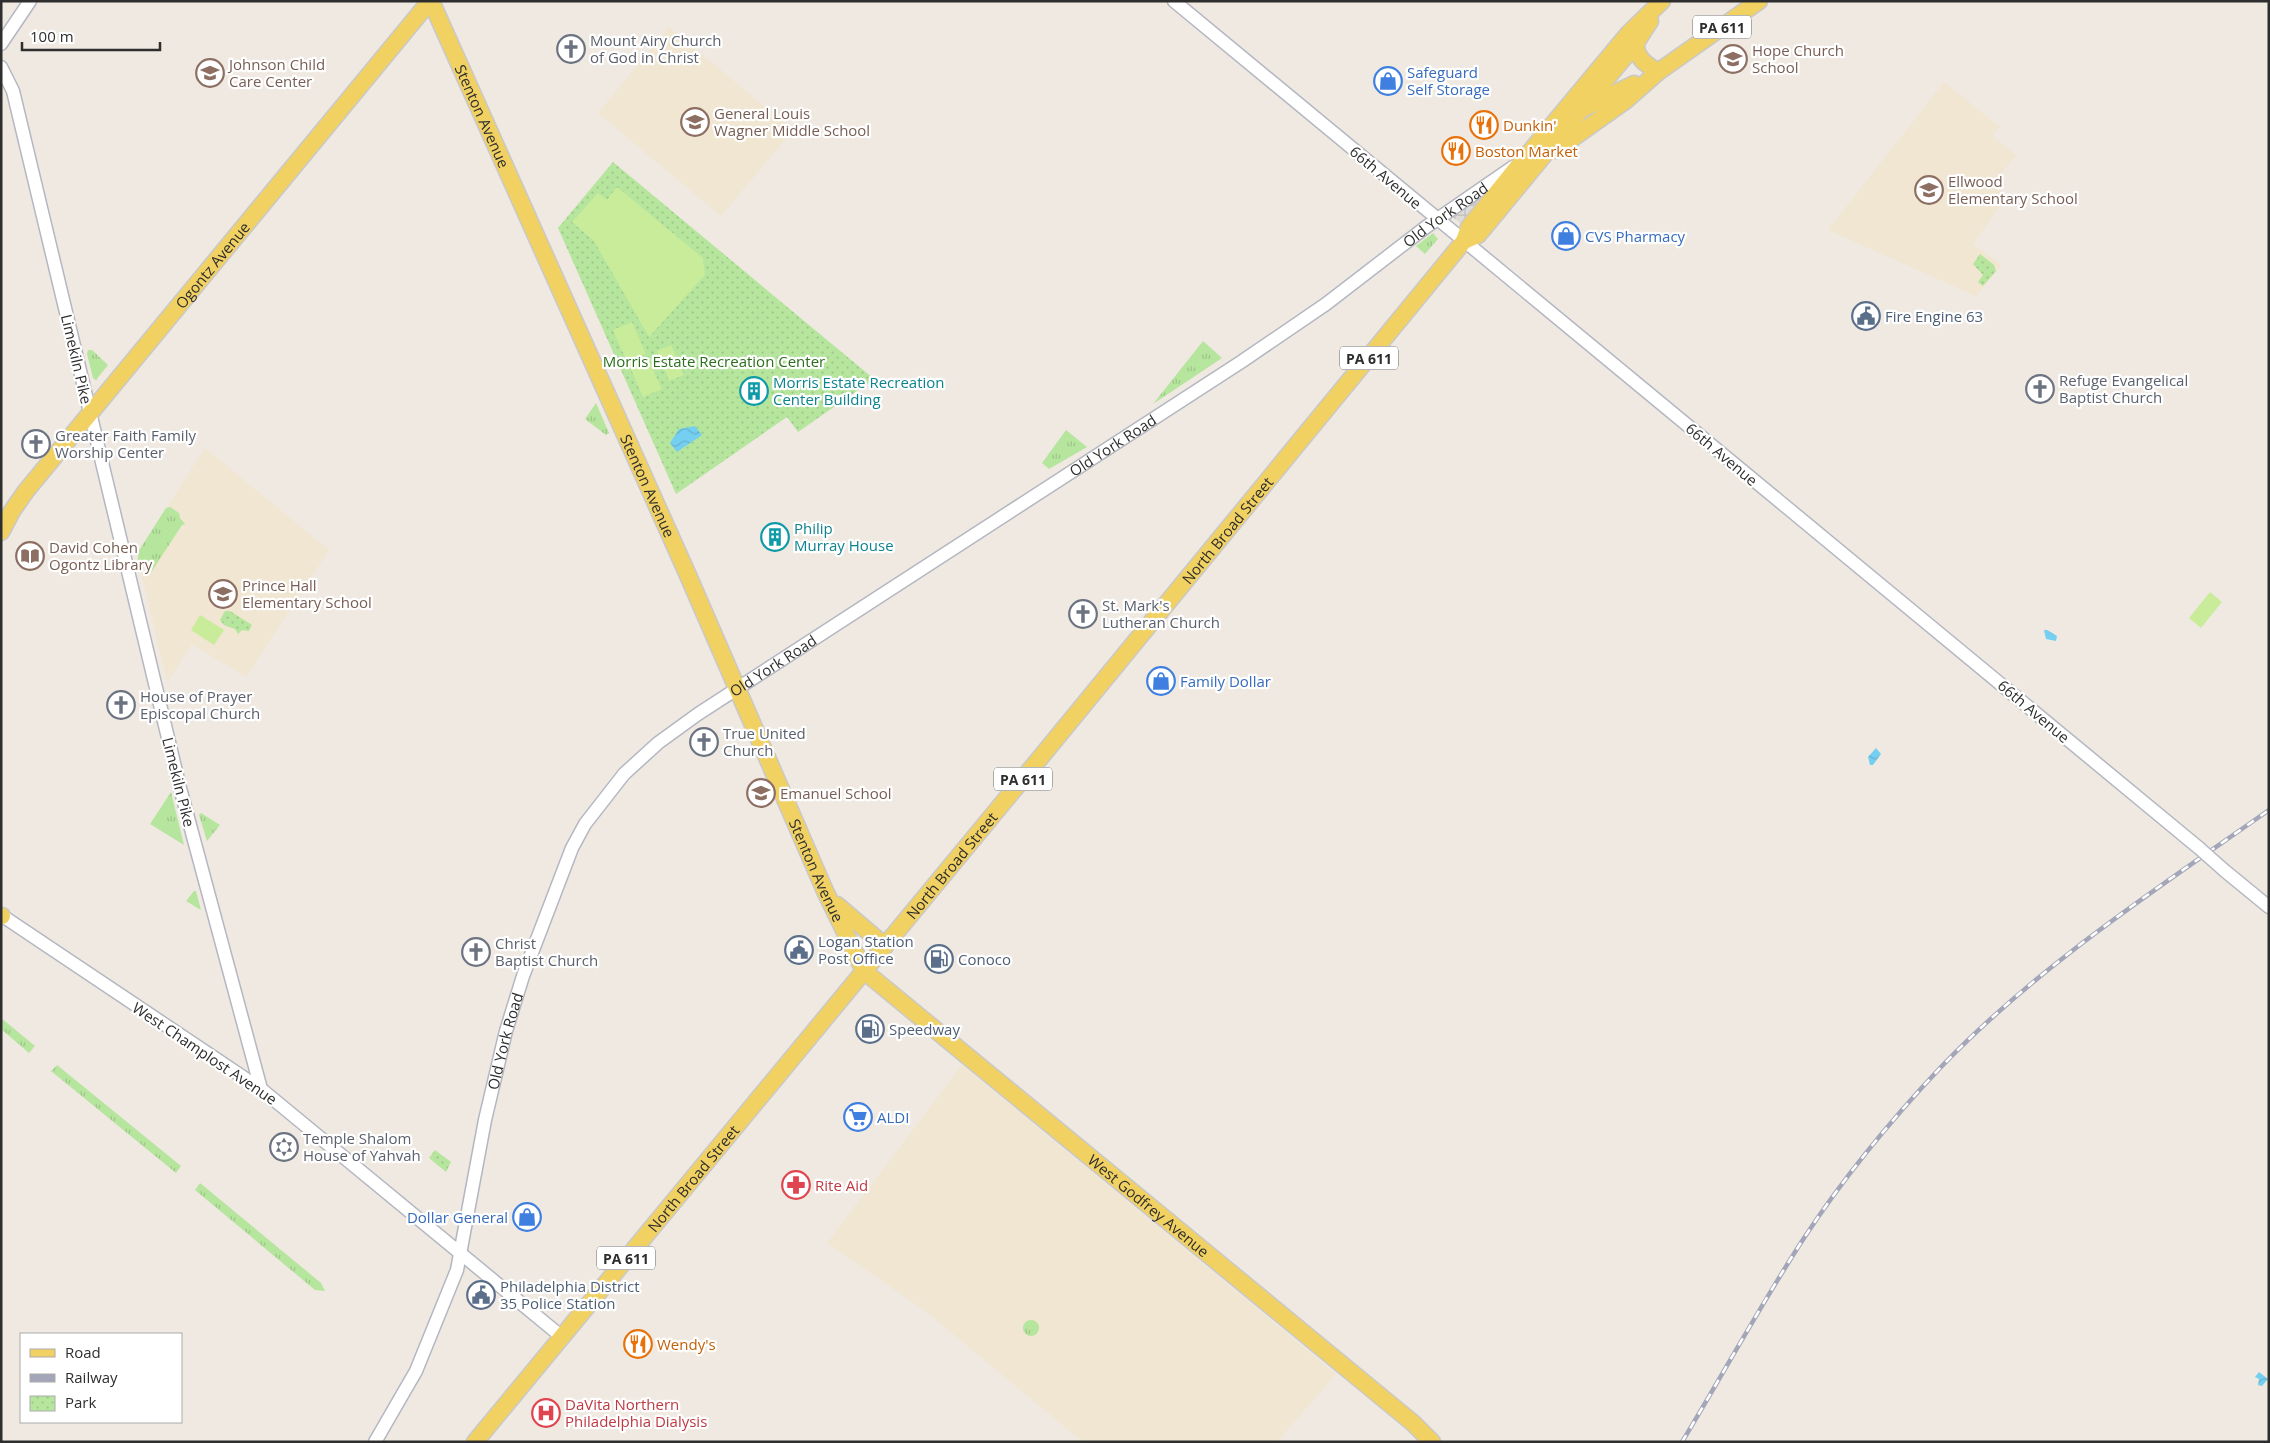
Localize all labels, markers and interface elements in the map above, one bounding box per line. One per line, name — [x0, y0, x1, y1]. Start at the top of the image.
road number: PA 611 — [1693, 16, 1751, 38]
scale bar — [22, 20, 160, 52]
text: 100 m — [30, 26, 74, 46]
place label: Mount Airy Church of God in Christ — [590, 30, 721, 67]
church icon: Mount Airy Church of God in Christ — [556, 34, 586, 64]
place label: Hope Church School — [1752, 40, 1844, 77]
school or university icon: Hope Church School — [1718, 44, 1748, 74]
place label: Johnson Child Care Center — [227, 54, 325, 91]
school or university icon: Johnson Child Care Center — [195, 58, 225, 88]
street label: Stenton Avenue — [451, 61, 514, 171]
place label: Safeguard Self Storage — [1407, 62, 1490, 99]
shop icon: Safeguard Self Storage — [1373, 66, 1403, 96]
place label: General Louis Wagner Middle School — [714, 103, 870, 140]
school or university icon: General Louis Wagner Middle School — [680, 107, 710, 137]
restaurant icon: Dunkin' — [1469, 110, 1499, 140]
place label: Dunkin' — [1503, 115, 1556, 135]
restaurant icon: Boston Market — [1441, 136, 1471, 166]
street label: 66th Avenue — [1346, 141, 1426, 213]
place label: Boston Market — [1475, 141, 1578, 161]
place label: Ellwood Elementary School — [1948, 171, 2078, 208]
school or university icon: Ellwood Elementary School — [1914, 175, 1944, 205]
street label: Old York Road — [1399, 177, 1492, 251]
street label: Ogontz Avenue — [171, 218, 254, 313]
shop icon: CVS Pharmacy — [1551, 221, 1581, 251]
place label: CVS Pharmacy — [1585, 226, 1686, 246]
public building icon: Fire Engine 63 — [1851, 301, 1881, 331]
place label: Fire Engine 63 — [1885, 306, 1983, 326]
street label: Limekiln Pike — [57, 312, 97, 406]
road number: PA 611 — [1340, 346, 1398, 369]
park label: Morris Estate Recreation Center — [603, 351, 825, 371]
place label: Refuge Evangelical Baptist Church — [2059, 370, 2188, 407]
place label: Morris Estate Recreation Center Building — [773, 372, 945, 409]
church icon: Refuge Evangelical Baptist Church — [2025, 374, 2055, 404]
building icon: Morris Estate Recreation Center Building — [739, 376, 769, 406]
street label: Old York Road — [1065, 410, 1160, 481]
street label: 66th Avenue — [1682, 418, 1762, 490]
place label: Greater Faith Family Worship Center — [55, 425, 196, 462]
church icon: Greater Faith Family Worship Center — [21, 429, 51, 459]
street label: Stenton Avenue — [616, 431, 680, 540]
street label: North Broad Street — [1177, 472, 1277, 588]
place label: Philip Murray House — [794, 518, 894, 555]
building icon: Philip Murray House — [760, 522, 790, 552]
place label: David Cohen Ogontz Library — [49, 537, 153, 574]
library icon: David Cohen Ogontz Library — [15, 541, 45, 571]
place label: Prince Hall Elementary School — [242, 575, 372, 612]
school or university icon: Prince Hall Elementary School — [208, 579, 238, 609]
place label: St. Mark's Lutheran Church — [1102, 595, 1220, 632]
church icon: St. Mark's Lutheran Church — [1068, 599, 1098, 629]
street label: Old York Road — [726, 630, 820, 701]
shop icon: Family Dollar — [1146, 666, 1176, 696]
place label: Family Dollar — [1180, 671, 1271, 691]
street label: 66th Avenue — [1994, 675, 2074, 747]
place label: House of Prayer Episcopal Church — [140, 686, 260, 723]
church icon: House of Prayer Episcopal Church — [106, 690, 136, 720]
place label: True United Church — [723, 723, 806, 760]
church icon: True United Church — [689, 727, 719, 757]
street label: Limekiln Pike — [158, 735, 200, 829]
road number: PA 611 — [994, 768, 1052, 791]
school or university icon: Emanuel School — [746, 778, 776, 808]
place label: Emanuel School — [780, 783, 892, 803]
street label: North Broad Street — [901, 808, 1002, 923]
street label: Stenton Avenue — [785, 816, 849, 925]
place label: Logan Station Post Office — [818, 931, 914, 968]
place label: Christ Baptist Church — [495, 933, 598, 970]
public building icon: Logan Station Post Office — [784, 935, 814, 965]
church icon: Christ Baptist Church — [461, 937, 491, 967]
fuel station icon: Conoco — [924, 944, 954, 974]
place label: Conoco — [958, 949, 1011, 969]
street label: Old York Road — [483, 990, 527, 1092]
street label: West Champlost Avenue — [129, 997, 281, 1109]
fuel station icon: Speedway — [855, 1014, 885, 1044]
place label: Speedway — [889, 1019, 960, 1039]
supermarket icon: ALDI — [843, 1102, 873, 1132]
place label: ALDI — [877, 1107, 909, 1127]
street label: North Broad Street — [643, 1121, 743, 1236]
place label: Temple Shalom House of Yahvah — [303, 1128, 421, 1165]
synagogue icon: Temple Shalom House of Yahvah — [269, 1132, 299, 1162]
street label: West Godfrey Avenue — [1084, 1150, 1213, 1261]
pharmacy icon: Rite Aid — [781, 1170, 811, 1200]
place label: Rite Aid — [815, 1175, 868, 1195]
shop icon: Dollar General — [512, 1202, 542, 1232]
place label: Dollar General — [407, 1207, 508, 1227]
road number: PA 611 — [597, 1246, 655, 1270]
place label: Philadelphia District 35 Police Station — [500, 1276, 640, 1313]
public building icon: Philadelphia District 35 Police Station — [466, 1280, 496, 1310]
restaurant icon: Wendy's — [623, 1329, 653, 1359]
legend — [20, 1333, 182, 1423]
place label: Wendy's — [657, 1334, 716, 1354]
text: Road — [65, 1342, 101, 1362]
text: Railway — [65, 1367, 118, 1387]
text: Park — [65, 1392, 96, 1412]
place label: DaVita Northern Philadelphia Dialysis — [565, 1394, 707, 1431]
hospital icon: DaVita Northern Philadelphia Dialysis — [531, 1398, 561, 1428]

